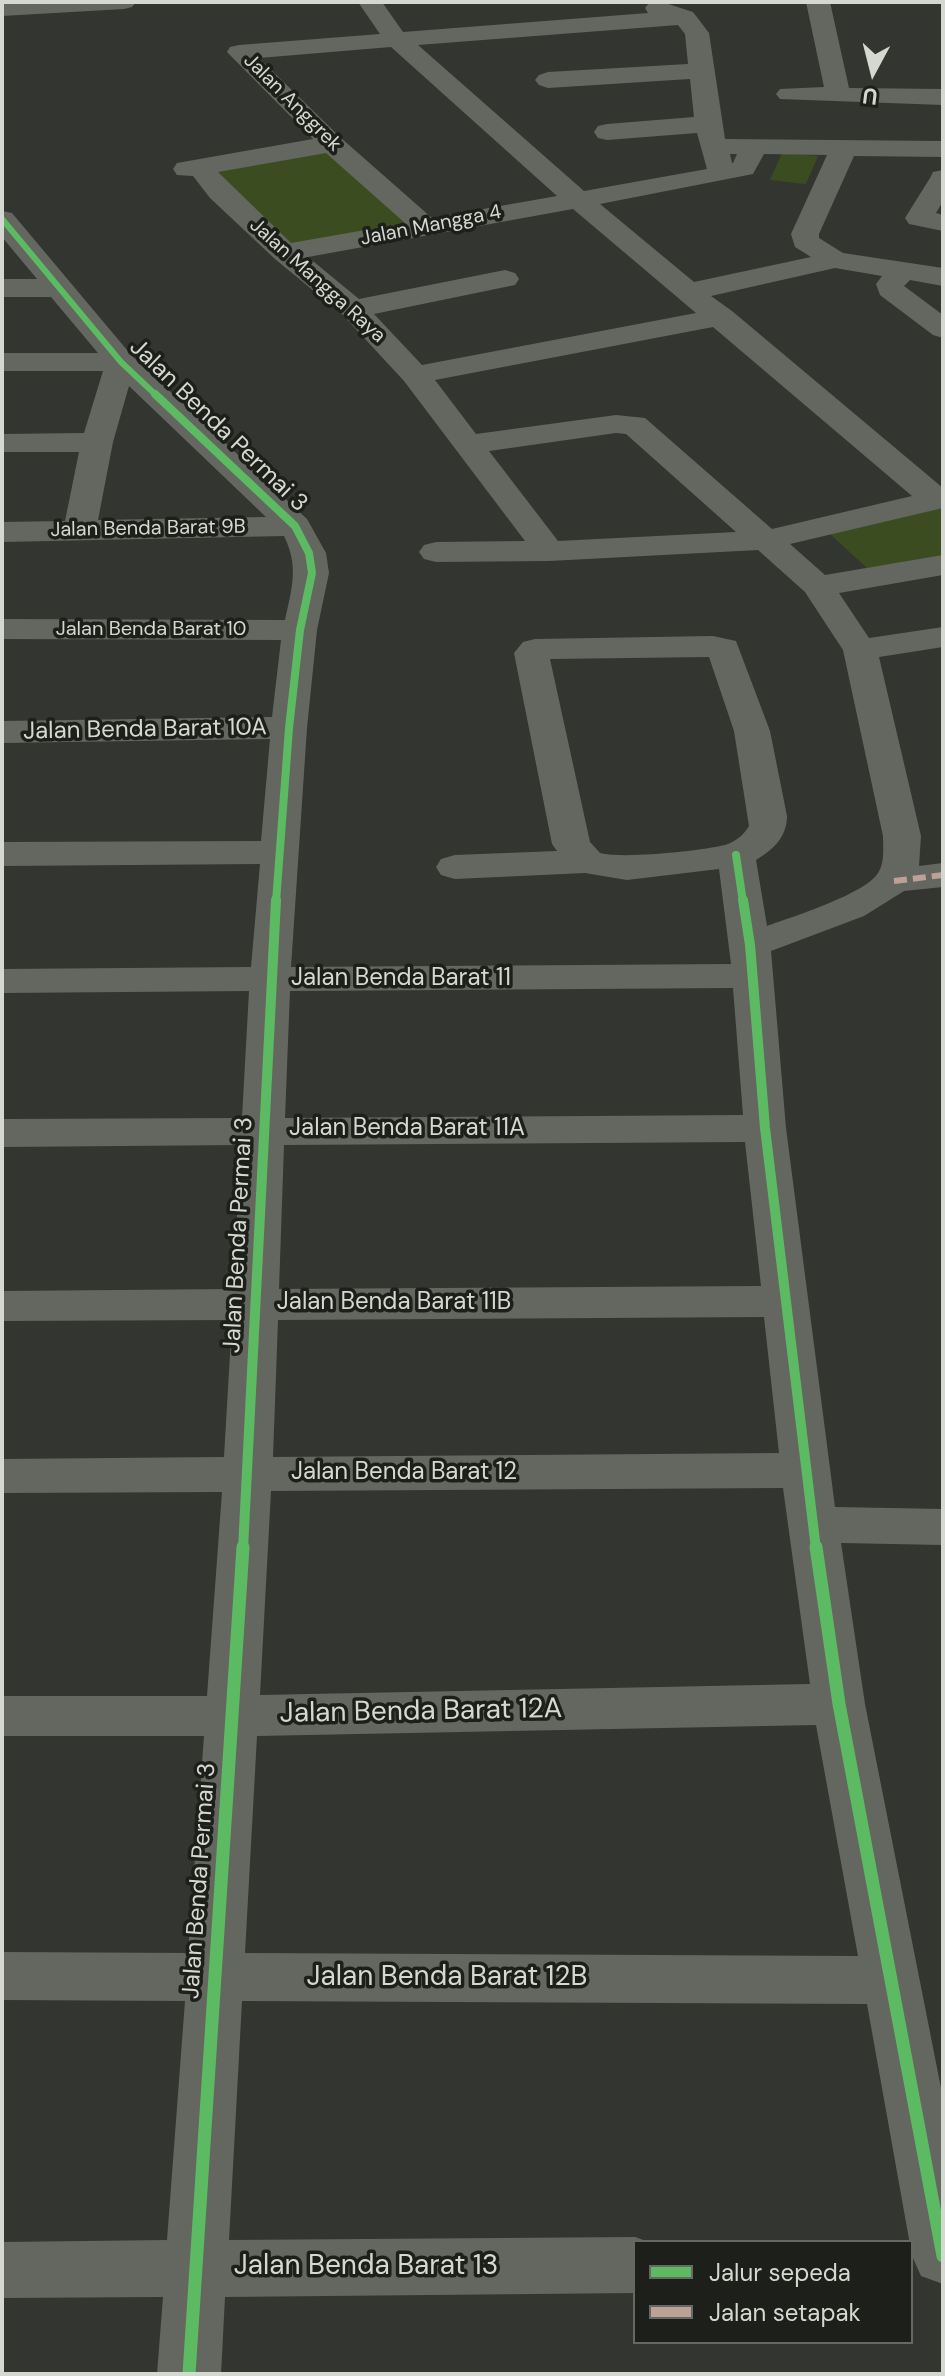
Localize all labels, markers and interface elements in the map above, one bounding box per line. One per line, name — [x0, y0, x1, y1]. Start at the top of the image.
north arrow — [833, 32, 913, 112]
street label: Jalan Anggrek — [238, 49, 346, 157]
text: U — [861, 81, 879, 112]
street label: Jalan Mangga 4 — [359, 201, 503, 251]
street label: Jalan Mangga Raya — [244, 214, 390, 348]
street label: Jalan Benda Permai 3 — [123, 333, 313, 519]
street label: Jalan Benda Barat 9B — [50, 515, 246, 543]
street label: Jalan Benda Barat 10 — [56, 618, 246, 642]
street label: Jalan Benda Barat 10A — [23, 713, 267, 747]
street label: Jalan Benda Barat 11 — [291, 965, 511, 993]
street label: Jalan Benda Barat 11A — [289, 1115, 525, 1143]
street label: Jalan Benda Permai 3 — [218, 1116, 260, 1354]
street label: Jalan Benda Barat 11B — [277, 1289, 511, 1317]
street label: Jalan Benda Barat 12 — [291, 1459, 517, 1487]
street label: Jalan Benda Barat 12A — [279, 1693, 563, 1731]
street label: Jalan Benda Permai 3 — [177, 1762, 223, 2000]
street label: Jalan Benda Barat 12B — [307, 1961, 587, 1995]
legend — [633, 2240, 913, 2344]
street label: Jalan Benda Barat 13 — [234, 2250, 498, 2284]
text: Jalur sepeda — [709, 2257, 851, 2288]
text: Jalan setapak — [709, 2297, 861, 2328]

